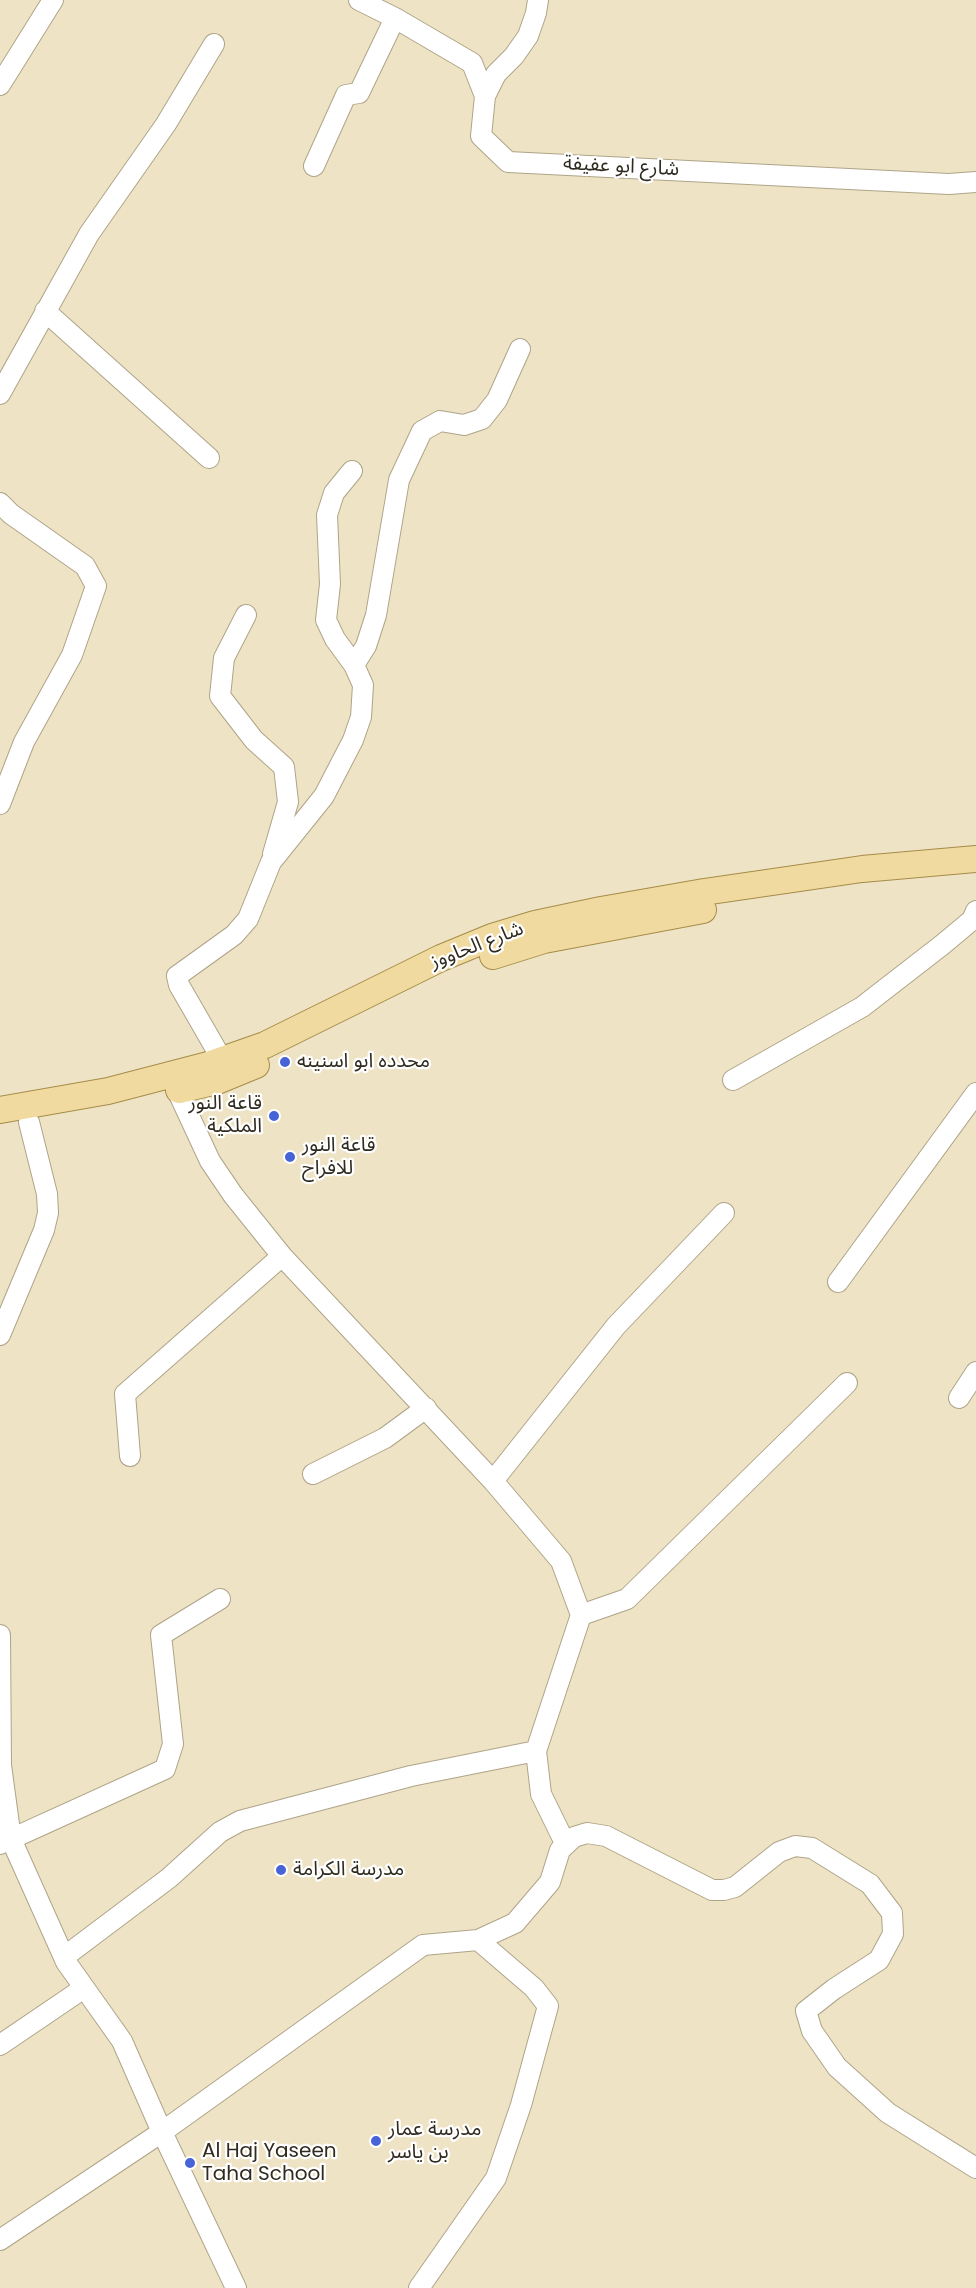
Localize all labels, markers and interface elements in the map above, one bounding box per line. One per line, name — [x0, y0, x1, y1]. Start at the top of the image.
street label: شارع ابو عفيفة — [562, 152, 680, 182]
street label: شارع الحاووز — [427, 917, 527, 975]
place label: محدده ابو اسنينه — [297, 1050, 430, 1074]
marker: محدده ابو اسنينه — [278, 1055, 292, 1069]
place label: قاعة النور الملكية — [189, 1092, 262, 1139]
marker: قاعة النور الملكية — [267, 1109, 281, 1123]
place label: قاعة النور للافراح — [302, 1134, 375, 1181]
marker: قاعة النور للافراح — [283, 1150, 297, 1164]
place label: مدرسة الكرامة — [293, 1858, 404, 1882]
marker: مدرسة الكرامة — [274, 1863, 288, 1877]
place label: مدرسة عمار بن ياسر — [388, 2118, 481, 2165]
marker: مدرسة عمار بن ياسر — [369, 2134, 383, 2148]
place label: Al Haj Yaseen Taha School — [202, 2140, 337, 2187]
marker: Al Haj Yaseen Taha School — [183, 2156, 197, 2170]

